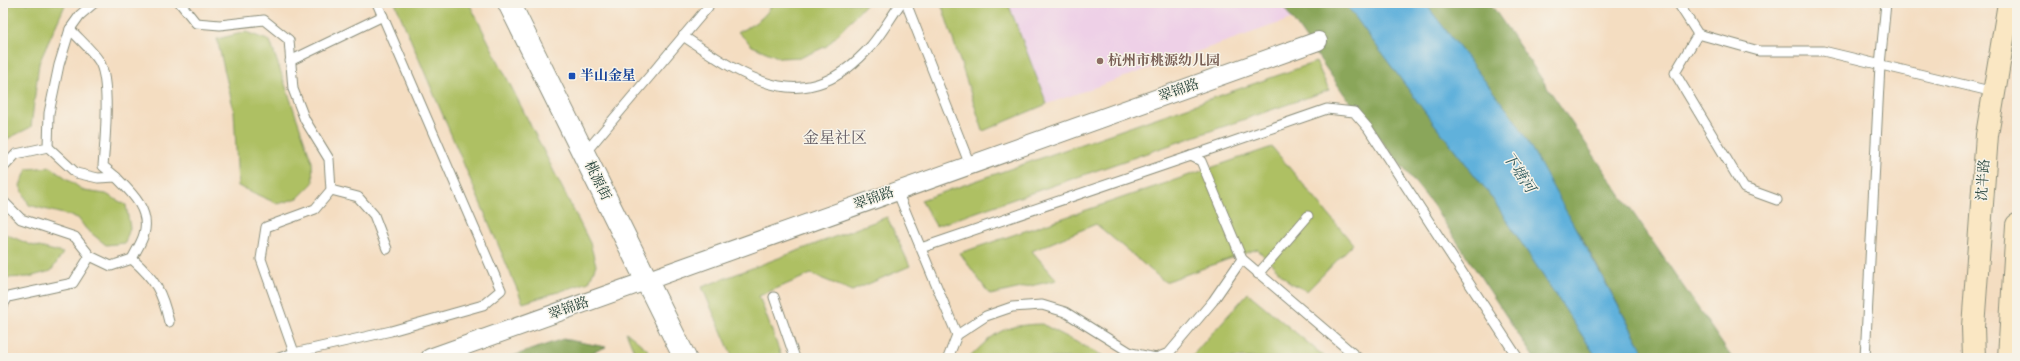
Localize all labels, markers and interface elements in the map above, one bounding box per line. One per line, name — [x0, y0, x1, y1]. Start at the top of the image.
place label: 杭州市桃源幼儿园 — [1108, 52, 1220, 71]
marker: 杭州市桃源幼儿园 — [1095, 56, 1105, 66]
place label: 半山金星 — [580, 67, 636, 86]
marker: 半山金星 — [567, 71, 577, 81]
street label: 翠锦路 — [1156, 75, 1202, 107]
district label: 金星社区 — [803, 128, 867, 150]
water label: 下塘河 — [1497, 148, 1541, 200]
street label: 桃源街 — [579, 158, 615, 204]
street label: 沈半路 — [1973, 158, 1995, 202]
street label: 翠锦路 — [851, 183, 897, 215]
street label: 翠锦路 — [546, 293, 592, 325]

